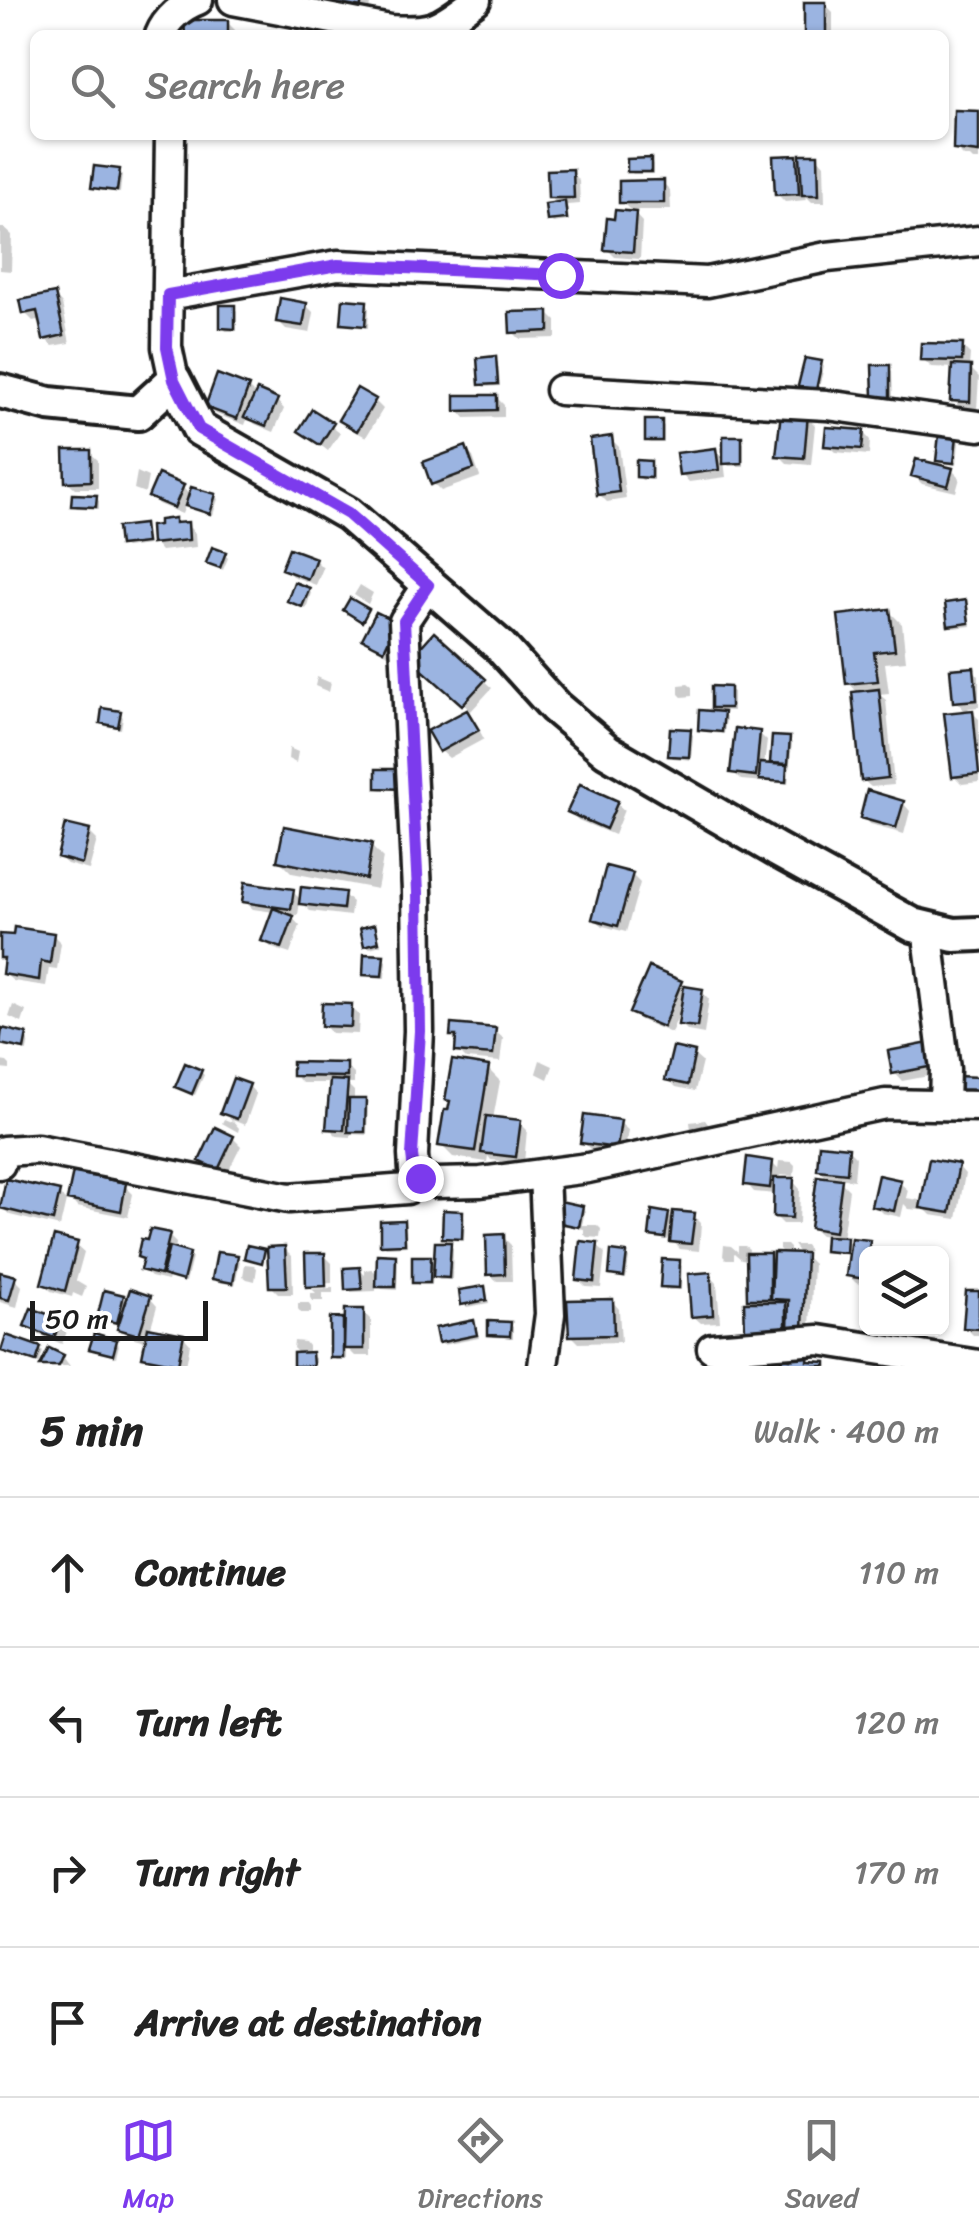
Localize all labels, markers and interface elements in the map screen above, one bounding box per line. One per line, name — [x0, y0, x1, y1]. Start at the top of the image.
search box — [30, 30, 949, 140]
text: Search here — [145, 52, 345, 119]
icon: search — [65, 58, 120, 113]
route start — [538, 253, 584, 299]
route end — [398, 1156, 444, 1202]
map controls — [859, 1246, 949, 1336]
button: layers — [859, 1246, 949, 1336]
text: 50 m — [45, 1294, 109, 1343]
scale bar — [30, 1296, 208, 1340]
text: 5 min — [40, 1394, 143, 1468]
text: Walk · 400 m — [754, 1403, 939, 1460]
text: Continue — [135, 1539, 286, 1606]
text: 110 m — [858, 1544, 939, 1601]
icon: ahead — [40, 1545, 95, 1600]
text: Turn left — [135, 1689, 281, 1756]
text: 120 m — [854, 1694, 939, 1751]
icon: left — [40, 1695, 95, 1750]
text: Turn right — [135, 1839, 300, 1906]
text: 170 m — [854, 1844, 939, 1901]
icon: right — [40, 1845, 95, 1900]
text: Arrive at destination — [135, 1989, 482, 2056]
icon: arrive — [40, 1995, 95, 2050]
tab: Map — [121, 2113, 176, 2222]
tab: Directions — [417, 2113, 543, 2222]
tab: Saved — [784, 2113, 858, 2222]

